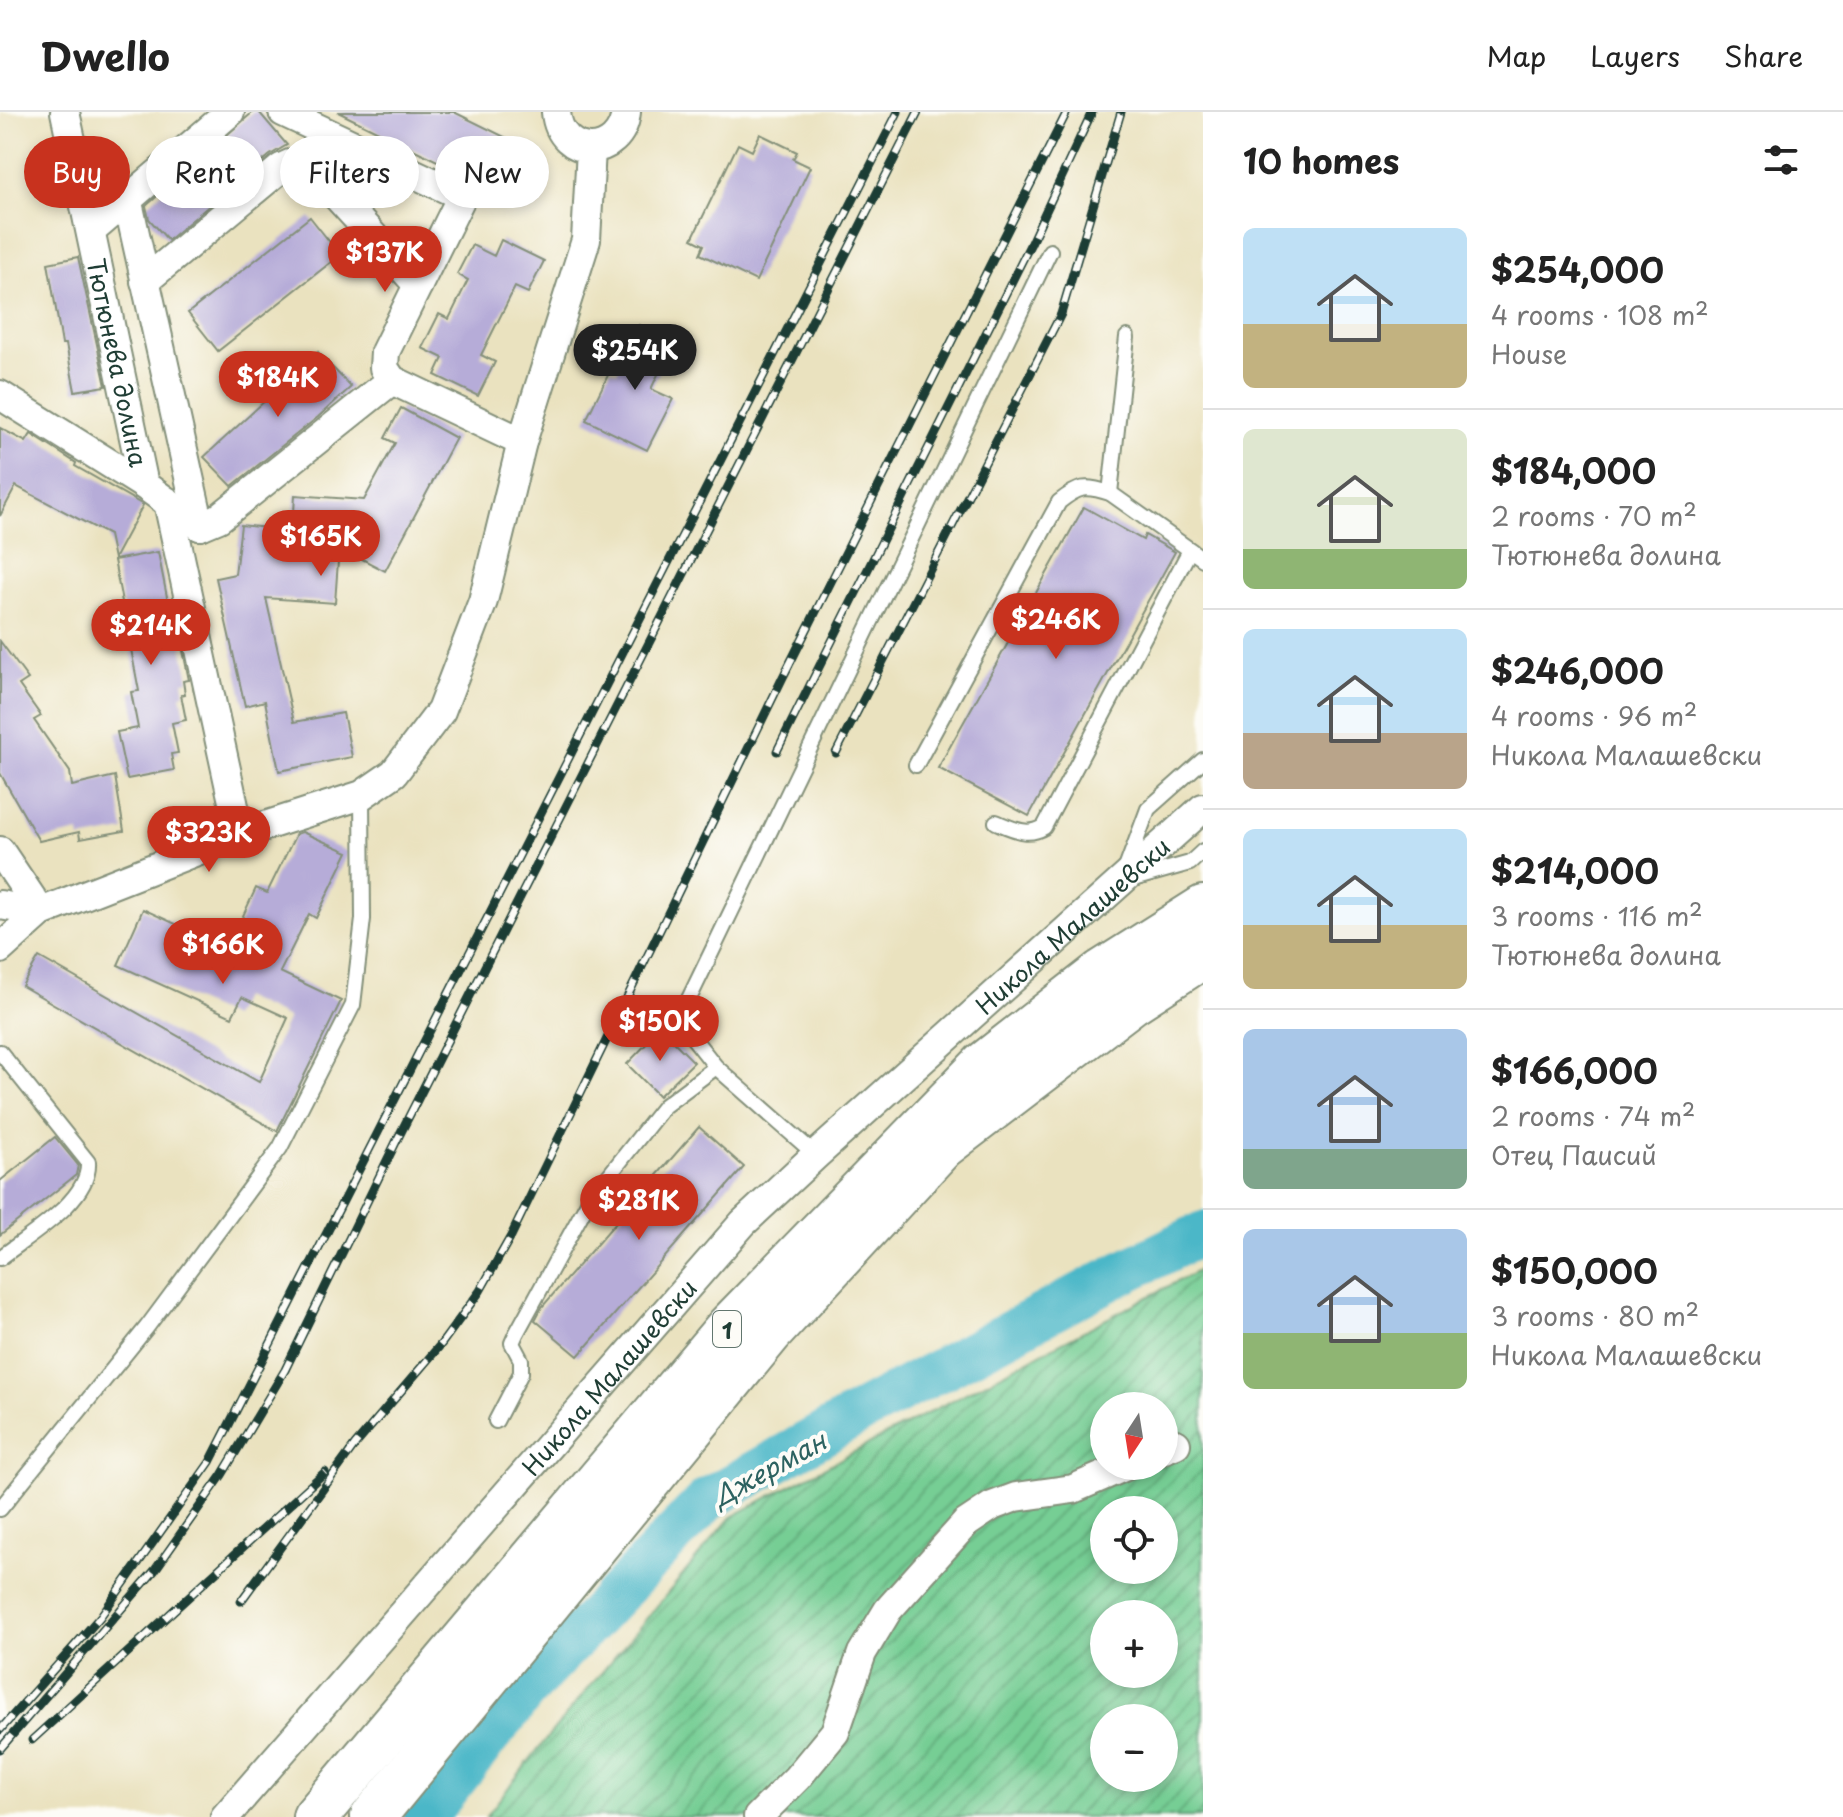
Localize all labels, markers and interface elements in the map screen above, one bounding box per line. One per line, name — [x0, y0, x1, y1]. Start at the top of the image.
text: Dwello — [40, 27, 170, 84]
text: Map — [1486, 34, 1546, 77]
text: Layers — [1590, 34, 1680, 77]
text: Share — [1724, 34, 1803, 77]
text: 10 homes — [1243, 134, 1399, 186]
chip: Buy — [24, 136, 130, 208]
chip: Rent — [146, 136, 264, 208]
chip: Filters — [280, 136, 419, 208]
chip: New — [435, 136, 549, 208]
icon: filters — [1759, 138, 1803, 182]
pin: $137K — [329, 226, 441, 294]
text: $137K — [346, 232, 424, 271]
text: $254,000 — [1491, 243, 1664, 295]
street label: Тютюнева долина — [78, 255, 158, 470]
icon: home — [1307, 260, 1403, 356]
text: 4 rooms · 108 m² — [1491, 295, 1709, 334]
pin: $254K — [579, 324, 691, 392]
text: $254K — [591, 330, 679, 369]
text: House — [1491, 334, 1567, 373]
pin: $184K — [222, 351, 334, 419]
text: $184K — [237, 357, 319, 396]
text: $184,000 — [1491, 444, 1656, 496]
icon: home — [1307, 461, 1403, 557]
text: 2 rooms · 70 m² — [1491, 496, 1697, 535]
pin: $165K — [265, 510, 377, 578]
text: $165K — [280, 516, 362, 555]
text: Тютюнева долина — [1491, 535, 1721, 574]
pin: $246K — [1000, 593, 1112, 661]
pin: $214K — [95, 599, 207, 667]
text: $246K — [1011, 599, 1101, 638]
text: $214K — [109, 605, 193, 644]
text: $246,000 — [1491, 644, 1664, 696]
icon: home — [1307, 661, 1403, 757]
text: 4 rooms · 96 m² — [1491, 696, 1697, 735]
text: Никола Малашевски — [1491, 735, 1762, 774]
pin: $323K — [153, 806, 265, 874]
text: $323K — [165, 812, 253, 851]
street label: Никола Малашевски — [967, 828, 1177, 1022]
text: $214,000 — [1491, 844, 1659, 896]
icon: home — [1307, 861, 1403, 957]
text: 3 rooms · 116 m² — [1491, 896, 1703, 935]
pin: $166K — [167, 918, 279, 986]
text: $166K — [182, 924, 264, 963]
text: Тютюнева долина — [1491, 935, 1721, 974]
pin: $150K — [604, 995, 716, 1063]
text: $150K — [619, 1001, 701, 1040]
text: $166,000 — [1491, 1044, 1658, 1096]
icon: home — [1307, 1061, 1403, 1157]
text: 2 rooms · 74 m² — [1491, 1096, 1695, 1135]
text: Отец Паисий — [1491, 1135, 1657, 1174]
pin: $281K — [583, 1174, 695, 1242]
text: $281K — [598, 1180, 680, 1219]
text: $150,000 — [1491, 1244, 1658, 1296]
icon: home — [1307, 1261, 1403, 1357]
street label: Никола Малашевски — [513, 1271, 705, 1483]
text: 3 rooms · 80 m² — [1491, 1296, 1699, 1335]
road number: 1 — [713, 1311, 741, 1347]
text: Никола Малашевски — [1491, 1335, 1762, 1374]
north arrow — [1090, 1392, 1178, 1480]
map controls — [1090, 1392, 1178, 1792]
water label: Джерман — [704, 1420, 834, 1516]
button: locate — [1090, 1496, 1178, 1584]
button: + — [1090, 1600, 1178, 1688]
button: − — [1090, 1704, 1178, 1792]

